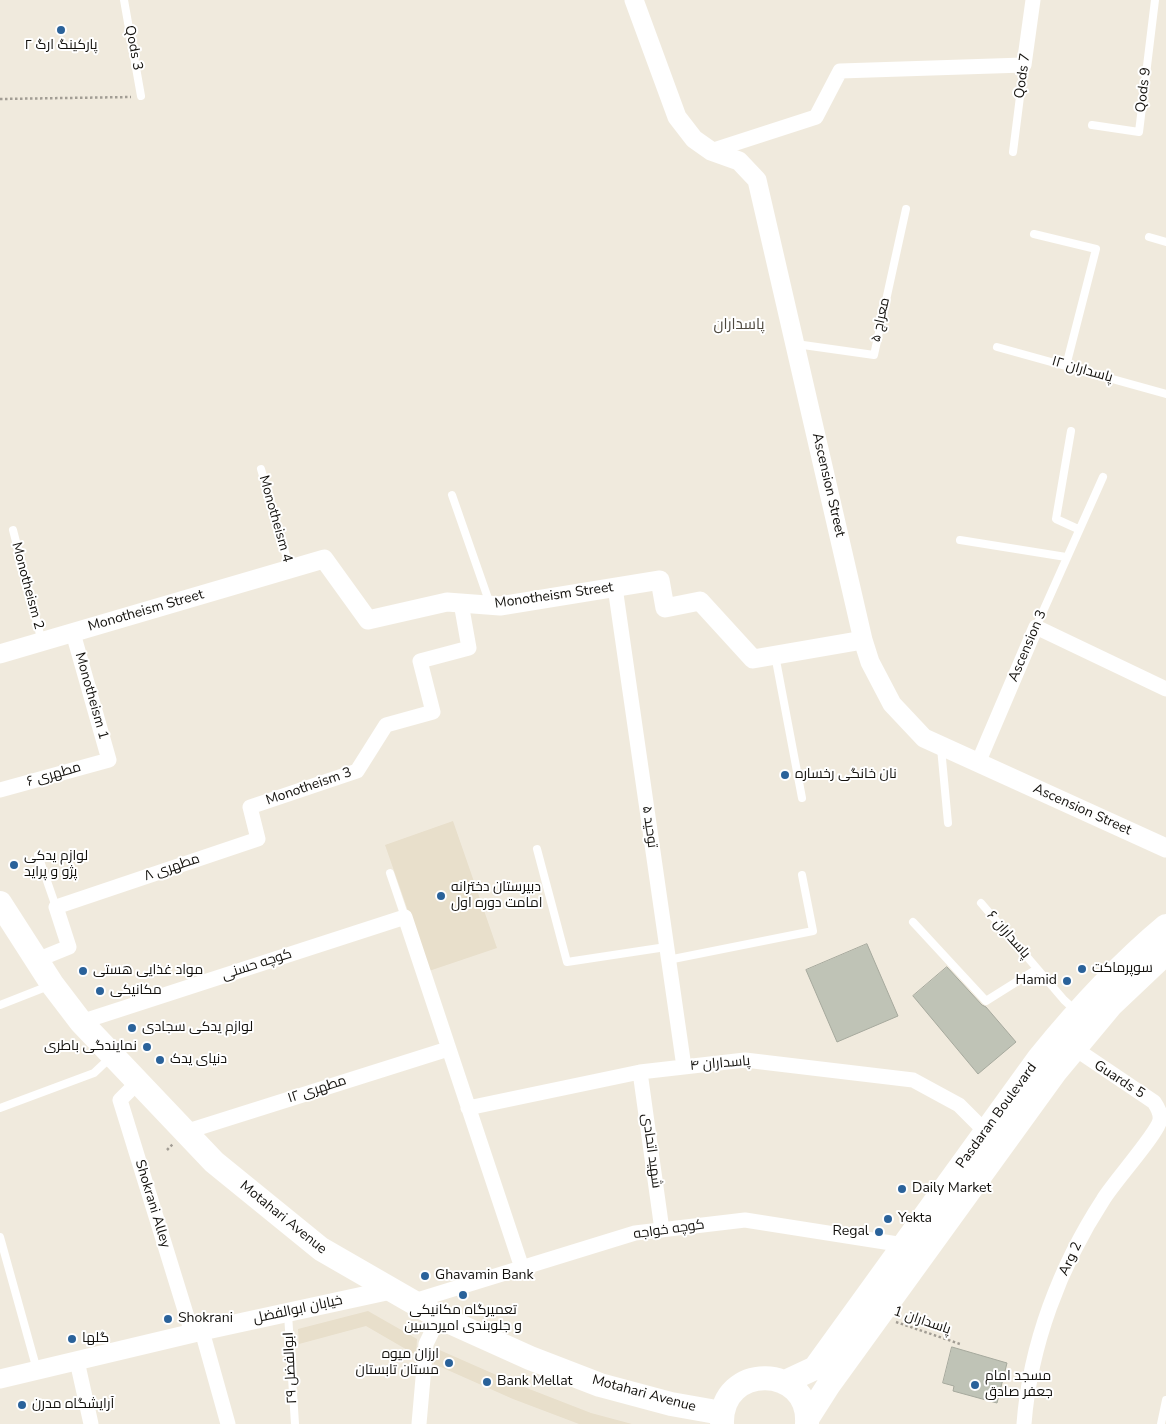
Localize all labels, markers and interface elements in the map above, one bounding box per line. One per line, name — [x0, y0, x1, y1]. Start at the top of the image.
marker: پارکینگ ارگ ۲ — [55, 24, 67, 36]
street label: Qods 3 — [120, 24, 146, 72]
place label: پارکینگ ارگ ۲ — [25, 38, 97, 54]
street label: Qods 7 — [1012, 52, 1034, 100]
street label: Qods 9 — [1133, 66, 1155, 114]
street label: معراج ۵ — [868, 296, 894, 344]
district label: پاسداران — [714, 316, 764, 334]
street label: پاسداران ۱۲ — [1050, 353, 1114, 387]
street label: Ascension Street — [808, 431, 848, 539]
street label: Monotheism 4 — [255, 474, 295, 564]
street label: Monotheism 2 — [7, 541, 47, 631]
street label: Monotheism Street — [494, 579, 614, 613]
street label: Monotheism Street — [86, 586, 206, 636]
street label: Ascension 3 — [1005, 608, 1051, 684]
street label: Monotheism 1 — [71, 651, 111, 741]
street label: مطهری ۶ — [25, 759, 83, 791]
street label: Monotheism 3 — [264, 764, 354, 810]
place label: نان خانگی رخساره — [795, 767, 897, 783]
marker: نان خانگی رخساره — [779, 769, 791, 781]
street label: Ascension Street — [1030, 781, 1134, 839]
street label: توحید ۵ — [638, 805, 660, 849]
place label: لوازم یدکی پژو و پراید — [24, 849, 88, 882]
street label: مطهری ۸ — [142, 851, 202, 885]
marker: لوازم یدکی پژو و پراید — [8, 859, 20, 871]
place label: دبیرستان دخترانه امامت دوره اول — [451, 880, 542, 912]
marker: دبیرستان دخترانه امامت دوره اول — [435, 890, 447, 902]
street label: پاسداران ۶ — [983, 908, 1033, 962]
street label: کوچه حسنی — [220, 946, 294, 984]
place label: سوپرماکت — [1092, 961, 1153, 977]
place label: مواد غذایی هستی — [93, 963, 203, 979]
marker: سوپرماکت — [1076, 963, 1088, 975]
marker: مواد غذایی هستی — [77, 965, 89, 977]
place label: Hamid — [1016, 973, 1057, 989]
marker: Hamid — [1061, 975, 1073, 987]
place label: مکانیکی — [110, 983, 162, 999]
marker: مکانیکی — [94, 985, 106, 997]
place label: لوازم یدکی سجادی — [142, 1020, 253, 1036]
marker: لوازم یدکی سجادی — [126, 1022, 138, 1034]
place label: نمایندگی باطری — [44, 1039, 137, 1055]
marker: نمایندگی باطری — [141, 1041, 153, 1053]
place label: دنیای یدک — [170, 1052, 227, 1068]
street label: پاسداران ۴ — [689, 1053, 751, 1075]
marker: دنیای یدک — [154, 1054, 166, 1066]
street label: Guards 5 — [1090, 1057, 1148, 1103]
street label: Pasdaran Boulevard — [953, 1060, 1041, 1172]
street label: مطهری ۱۲ — [286, 1073, 348, 1107]
street label: شهید اتحادی — [637, 1112, 665, 1190]
street label: Shokrani Alley — [131, 1158, 173, 1250]
street label: Motahari Avenue — [236, 1178, 330, 1258]
place label: Daily Market — [912, 1181, 991, 1197]
marker: Daily Market — [896, 1183, 908, 1195]
place label: Yekta — [898, 1211, 932, 1227]
marker: Yekta — [882, 1213, 894, 1225]
street label: کوچه خواجه — [632, 1217, 706, 1243]
place label: Regal — [833, 1224, 869, 1240]
marker: Regal — [873, 1226, 885, 1238]
street label: Arg 2 — [1056, 1239, 1086, 1279]
place label: Ghavamin Bank — [435, 1268, 534, 1284]
marker: Ghavamin Bank — [419, 1270, 431, 1282]
marker: تعمیرگاه مکانیکی و جلوبندی امیرحسین — [457, 1289, 469, 1301]
street label: خیابان ابوالفضل — [252, 1292, 344, 1328]
place label: تعمیرگاه مکانیکی و جلوبندی امیرحسین — [404, 1303, 522, 1335]
street label: پاسداران 1 — [891, 1303, 953, 1339]
place label: Shokrani — [178, 1311, 233, 1327]
marker: Shokrani — [162, 1313, 174, 1325]
place label: گلها — [82, 1331, 109, 1347]
street label: ابوالفضل ۲۹ — [281, 1332, 301, 1404]
marker: گلها — [66, 1333, 78, 1345]
place label: ارزان میوه مستان تابستان — [356, 1347, 439, 1380]
marker: ارزان میوه مستان تابستان — [443, 1357, 455, 1369]
place label: مسجد امام جعفر صادق — [985, 1369, 1053, 1401]
street label: Motahari Avenue — [590, 1372, 698, 1416]
place label: Bank Mellat — [497, 1374, 572, 1390]
marker: Bank Mellat — [481, 1376, 493, 1388]
marker: مسجد امام جعفر صادق — [969, 1379, 981, 1391]
place label: آرایشگاه مدرن — [32, 1397, 114, 1413]
marker: آرایشگاه مدرن — [16, 1399, 28, 1411]

